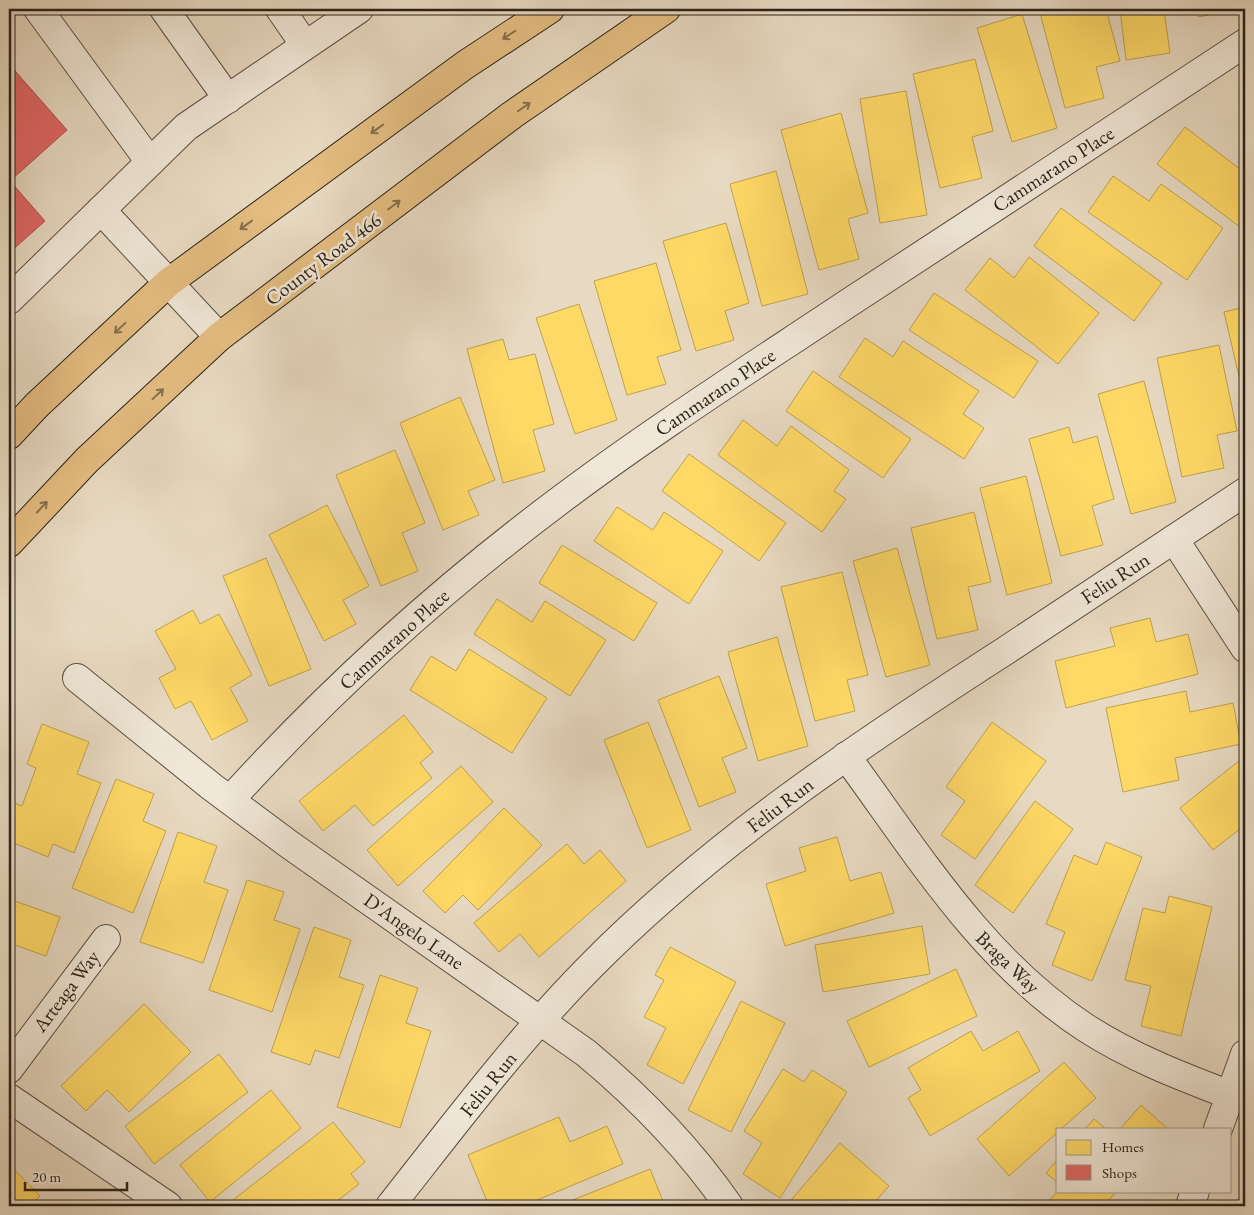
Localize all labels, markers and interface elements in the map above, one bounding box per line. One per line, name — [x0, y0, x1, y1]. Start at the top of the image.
one-way arrow — [503, 31, 517, 41]
one-way arrow — [517, 102, 531, 112]
street label: Cammarano Place — [987, 120, 1119, 218]
one-way arrow — [370, 124, 384, 134]
one-way arrow — [387, 199, 400, 210]
street label: County Road 466 — [260, 207, 387, 311]
one-way arrow — [240, 220, 253, 231]
one-way arrow — [113, 322, 126, 334]
street label: Cammarano Place — [650, 342, 780, 442]
one-way arrow — [152, 388, 165, 400]
one-way arrow — [36, 501, 48, 514]
street label: Feliu Run — [1076, 546, 1155, 610]
street label: Cammarano Place — [333, 582, 455, 695]
street label: Feliu Run — [741, 771, 819, 839]
street label: D'Angelo Lane — [359, 887, 469, 975]
street label: Braga Way — [970, 925, 1046, 999]
street label: Arteaga Way — [26, 945, 105, 1038]
street label: Feliu Run — [454, 1046, 523, 1122]
legend — [1056, 1128, 1232, 1192]
text: Homes — [1102, 1137, 1144, 1156]
scale bar — [25, 1160, 128, 1192]
text: Shops — [1102, 1163, 1137, 1182]
text: 20 m — [32, 1167, 61, 1186]

